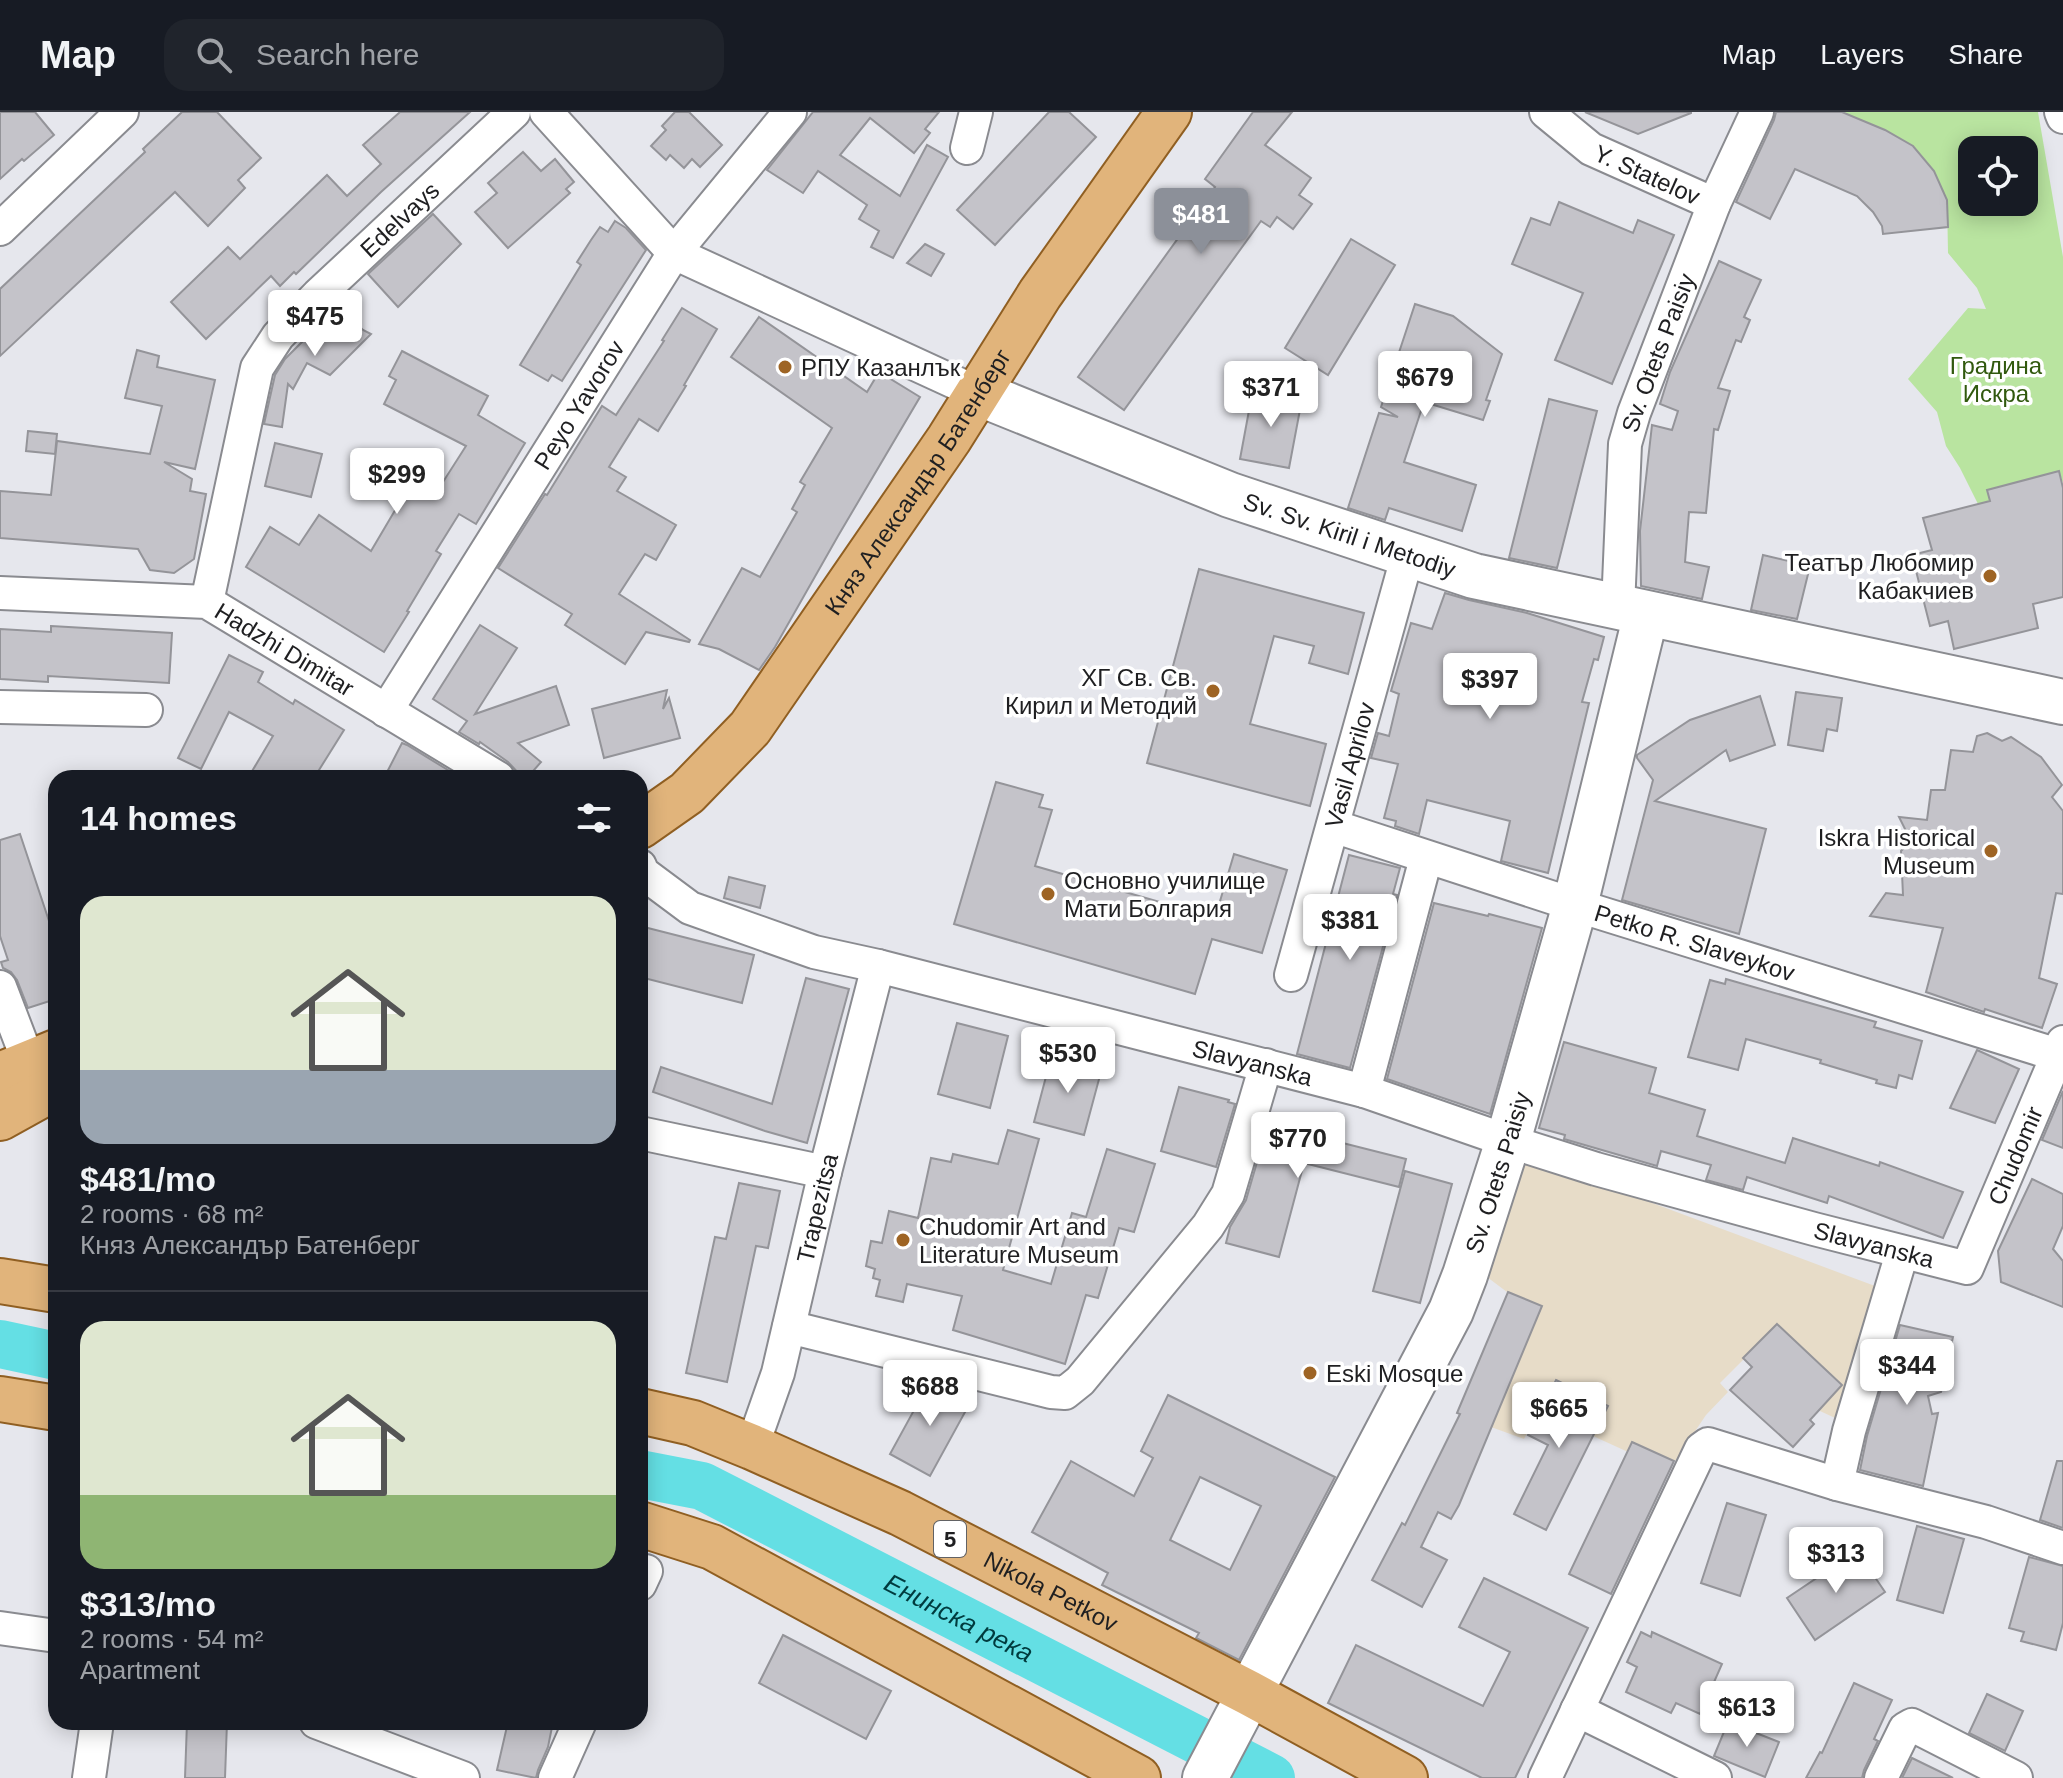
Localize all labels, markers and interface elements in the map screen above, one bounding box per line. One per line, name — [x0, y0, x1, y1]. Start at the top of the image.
search box — [164, 19, 724, 91]
icon: search — [192, 33, 236, 77]
text: Map — [40, 34, 116, 76]
text: Search here — [256, 38, 419, 71]
text: Map — [1722, 39, 1776, 70]
text: Layers — [1820, 39, 1904, 70]
text: Share — [1948, 39, 2023, 70]
map controls — [1958, 136, 2038, 216]
button: locate — [1958, 136, 2038, 216]
street label: Y. Statelov — [1590, 139, 1704, 210]
street label: Edelvays — [354, 176, 444, 262]
pin: $481 — [1154, 188, 1248, 256]
text: $481 — [1172, 199, 1230, 229]
street label: Sv. Otets Paisiy — [1616, 270, 1700, 435]
pin: $475 — [268, 290, 362, 358]
text: $475 — [286, 301, 344, 331]
street label: Peyo Yavorov — [528, 335, 629, 474]
street label: Княз Александър Батенберг — [819, 343, 1016, 620]
pin: $679 — [1378, 351, 1472, 419]
park label: Градина Искра — [1950, 352, 2043, 407]
place label: РПУ Казанлък — [801, 354, 961, 381]
marker: РПУ Казанлък — [776, 358, 794, 376]
pin: $371 — [1224, 361, 1318, 429]
text: $679 — [1396, 362, 1454, 392]
text: $371 — [1242, 372, 1300, 402]
pin: $299 — [350, 448, 444, 516]
text: $299 — [368, 459, 426, 489]
street label: Sv. Sv. Kiril i Metodiy — [1240, 487, 1459, 583]
place label: Театър Любомир Кабакчиев — [1784, 549, 1974, 604]
marker: Театър Любомир Кабакчиев — [1981, 567, 1999, 585]
street label: Hadzhi Dimitar — [210, 597, 359, 701]
pin: $397 — [1443, 653, 1537, 721]
place label: ХГ Св. Св. Кирил и Методий — [1005, 664, 1197, 719]
text: $397 — [1461, 664, 1519, 694]
marker: ХГ Св. Св. Кирил и Методий — [1204, 682, 1222, 700]
street label: Vasil Aprilov — [1319, 699, 1380, 831]
icon: filters — [572, 796, 616, 840]
text: 14 homes — [80, 799, 237, 837]
place label: Iskra Historical Museum — [1818, 824, 1975, 879]
marker: Iskra Historical Museum — [1982, 842, 2000, 860]
place label: Основно училище Мати Болгария — [1064, 867, 1265, 922]
marker: Основно училище Мати Болгария — [1039, 885, 1057, 903]
pin: $381 — [1303, 894, 1397, 962]
street label: Petko R. Slaveykov — [1591, 898, 1798, 986]
text: $381 — [1321, 905, 1379, 935]
icon: home — [276, 948, 420, 1092]
pin: $530 — [1021, 1027, 1115, 1095]
street label: Slavyanska — [1190, 1034, 1316, 1091]
text: $530 — [1039, 1038, 1097, 1068]
street label: Sv. Otets Paisiy — [1459, 1089, 1535, 1257]
street label: Chudomir — [1982, 1102, 2048, 1209]
pin: $770 — [1251, 1112, 1345, 1180]
text: $770 — [1269, 1123, 1327, 1153]
street label: Trapezitsa — [791, 1150, 843, 1265]
text: $481/mo — [80, 1160, 216, 1198]
text: 2 rooms · 68 m² — [80, 1199, 264, 1229]
place label: Chudomir Art and Literature Museum — [919, 1213, 1119, 1268]
street label: Slavyanska — [1811, 1216, 1938, 1273]
text: Княз Александър Батенберг — [80, 1230, 420, 1260]
marker: Chudomir Art and Literature Museum — [894, 1231, 912, 1249]
pin: $344 — [1860, 1339, 1954, 1407]
text: $344 — [1878, 1350, 1936, 1380]
pin: $688 — [883, 1360, 977, 1428]
place label: Eski Mosque — [1326, 1360, 1463, 1387]
marker: Eski Mosque — [1301, 1364, 1319, 1382]
text: $688 — [901, 1371, 959, 1401]
icon: home — [276, 1373, 420, 1517]
pin: $665 — [1512, 1382, 1606, 1450]
text: $665 — [1530, 1393, 1588, 1423]
road number: 5 — [934, 1521, 966, 1557]
pin: $313 — [1789, 1527, 1883, 1595]
text: $313 — [1807, 1538, 1865, 1568]
street label: Nikola Petkov — [980, 1545, 1122, 1637]
water label: Енинска река — [880, 1567, 1038, 1668]
text: $313/mo — [80, 1585, 216, 1623]
text: 2 rooms · 54 m² — [80, 1624, 264, 1654]
text: Apartment — [80, 1655, 200, 1685]
pin: $613 — [1700, 1681, 1794, 1749]
text: $613 — [1718, 1692, 1776, 1722]

